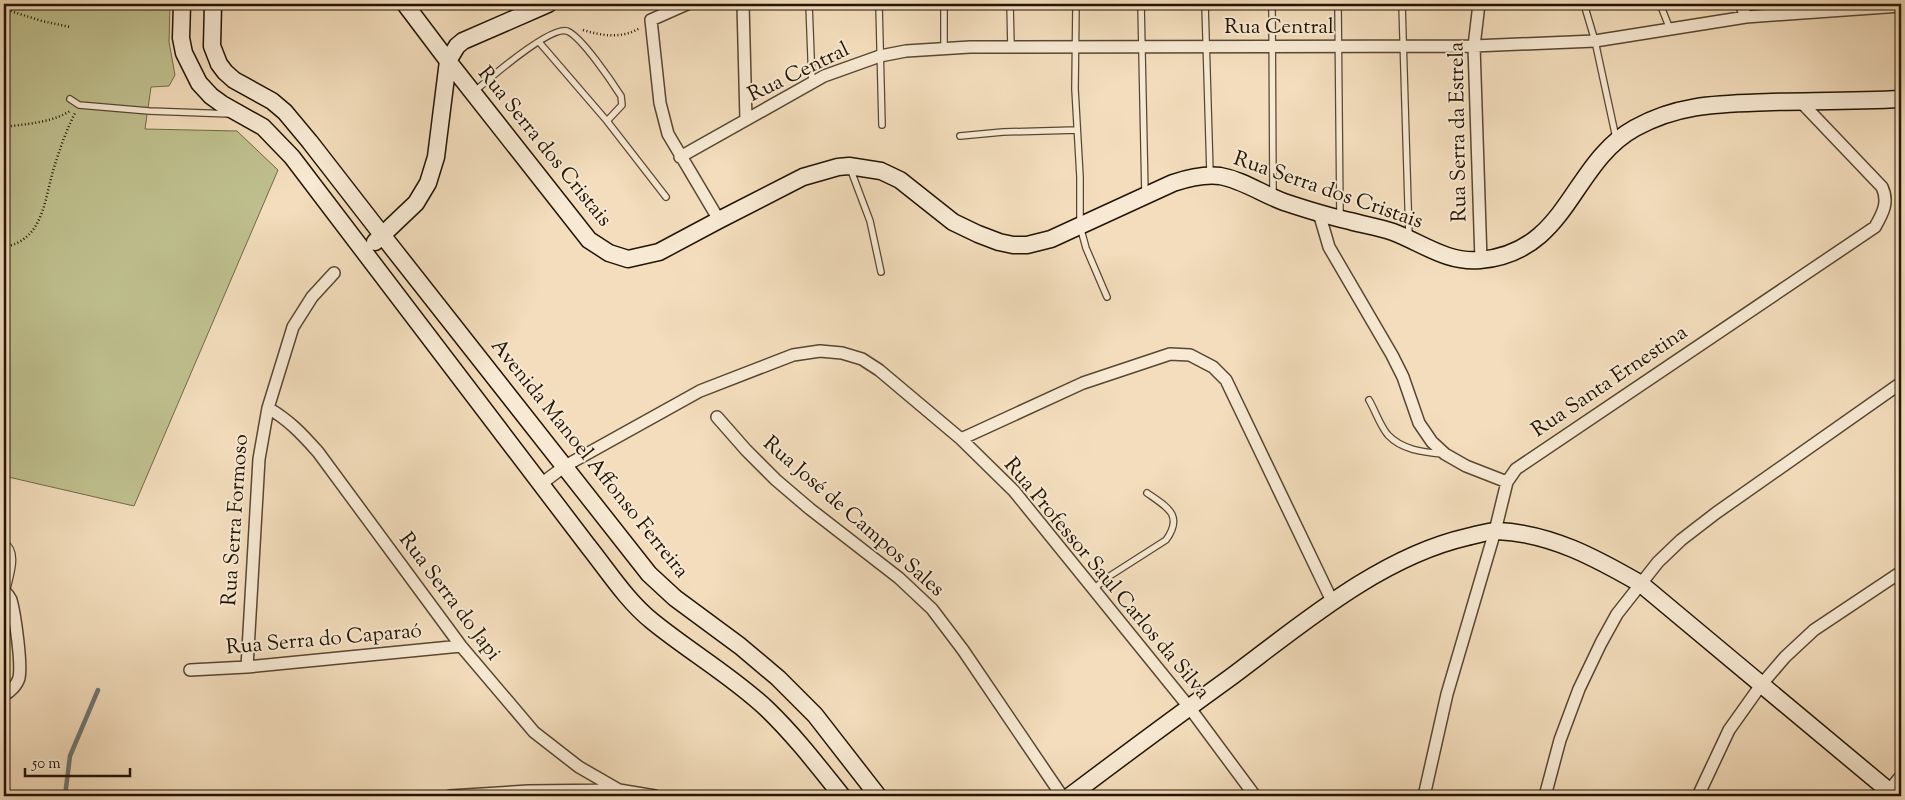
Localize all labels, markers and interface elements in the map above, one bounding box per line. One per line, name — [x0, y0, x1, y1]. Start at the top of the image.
street label: Rua Central — [1224, 13, 1334, 43]
street label: Rua Central — [743, 35, 855, 111]
street label: Rua Serra da Estrela — [1442, 41, 1476, 222]
street label: Rua Serra dos Cristais — [470, 60, 618, 234]
street label: Rua Serra dos Cristais — [1229, 144, 1427, 238]
street label: Rua Santa Ernestina — [1526, 318, 1694, 445]
street label: Avenida Manoel Affonso Ferreira — [483, 333, 695, 585]
street label: Rua José de Campos Sales — [756, 430, 950, 604]
street label: Rua Serra Formoso — [215, 433, 257, 607]
street label: Rua Professor Saul Carlos da Silva — [996, 452, 1216, 707]
street label: Rua Serra do Japi — [391, 527, 507, 667]
street label: Rua Serra do Caparaó — [225, 616, 423, 664]
scale bar — [25, 745, 130, 777]
text: 50 m — [31, 754, 61, 775]

